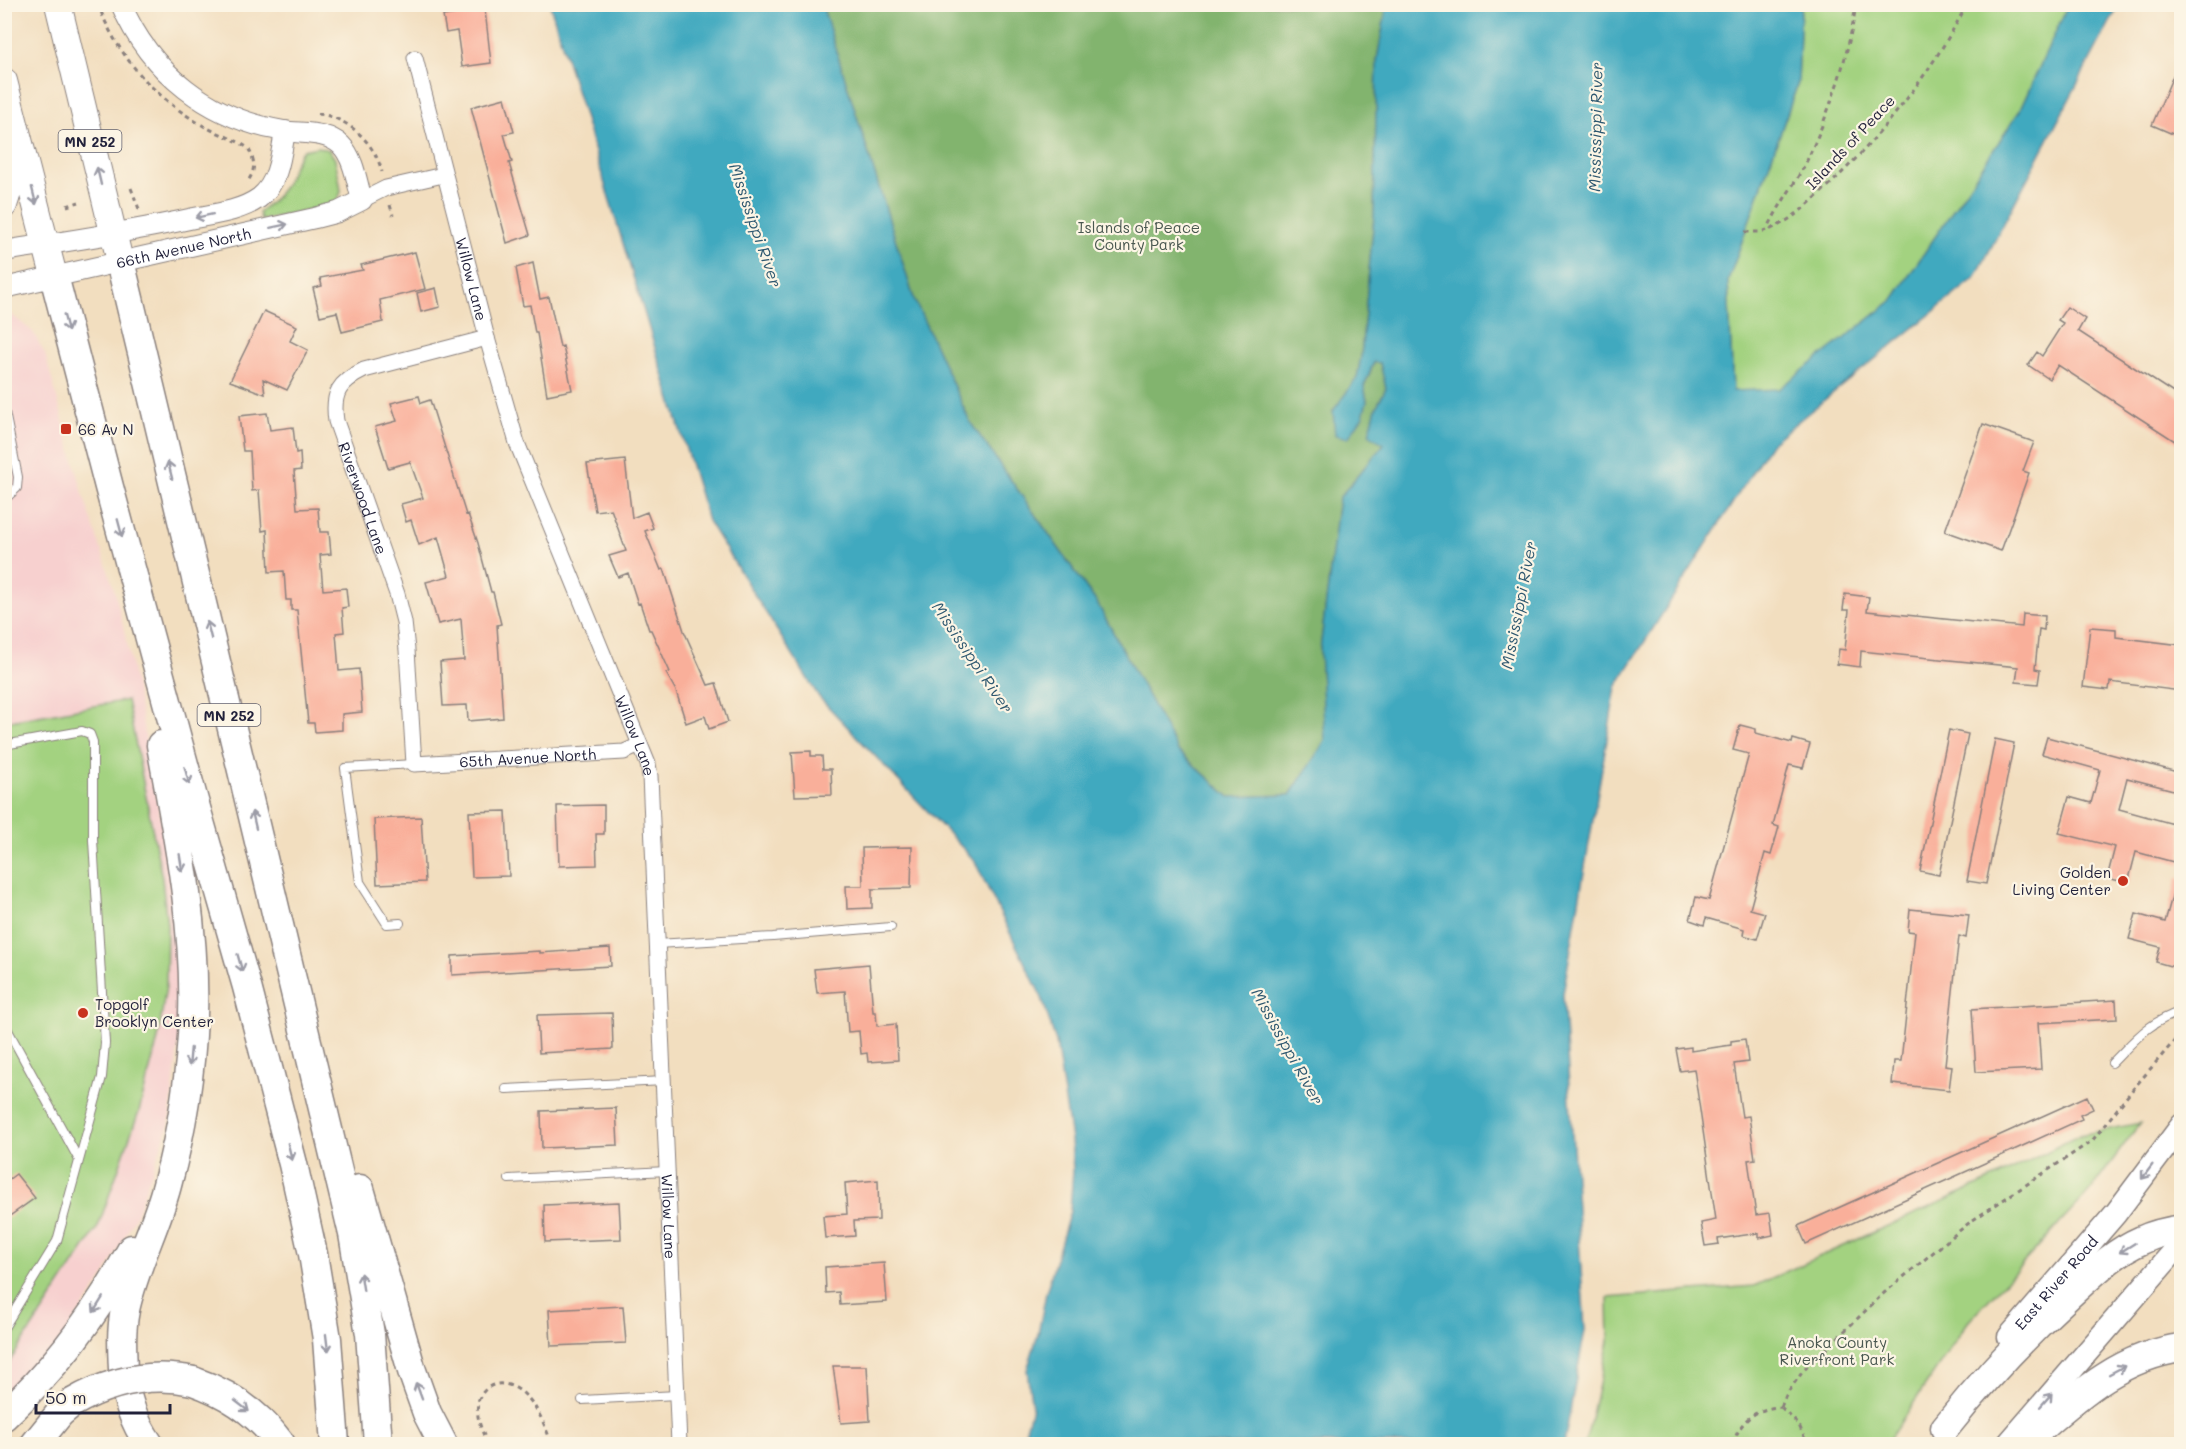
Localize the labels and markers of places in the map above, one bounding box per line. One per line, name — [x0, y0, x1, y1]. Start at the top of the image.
place label: 66 Av N — [78, 419, 134, 439]
marker: 66 Av N — [59, 422, 73, 436]
place label: Golden Living Center — [2012, 862, 2111, 899]
marker: Golden Living Center — [2116, 874, 2130, 888]
place label: Topgolf Brooklyn Center — [95, 994, 214, 1031]
marker: Topgolf Brooklyn Center — [76, 1006, 90, 1020]

